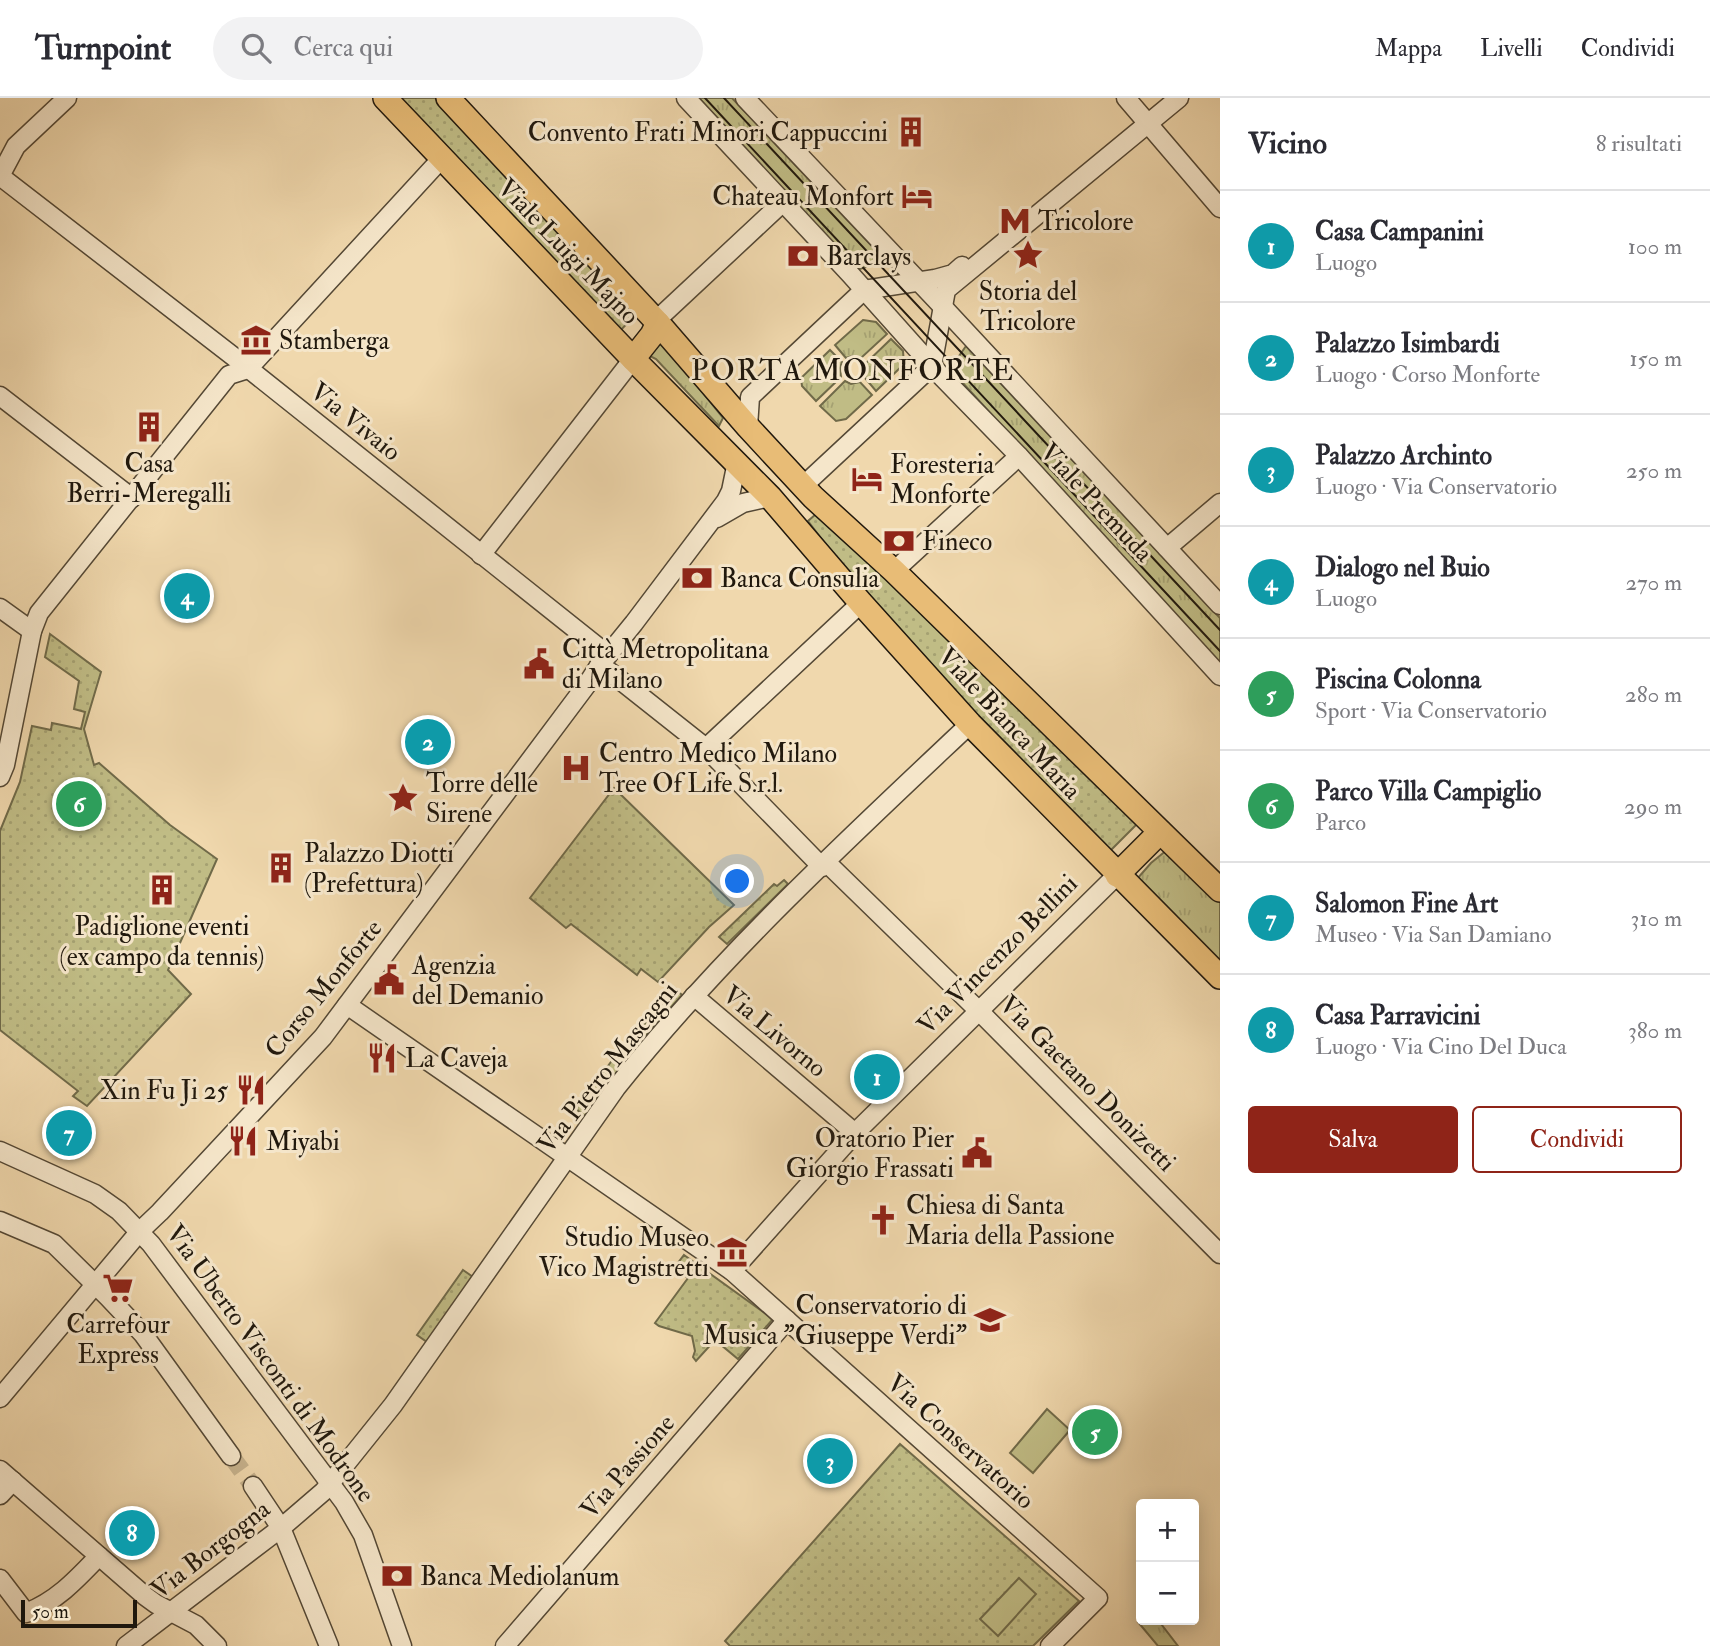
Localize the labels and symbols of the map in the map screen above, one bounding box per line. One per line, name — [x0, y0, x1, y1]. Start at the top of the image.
building icon: Convento Frati Minori Cappuccini — [894, 115, 928, 149]
place label: Convento Frati Minori Cappuccini — [528, 117, 888, 150]
street label: Viale Luigi Majno — [491, 172, 646, 331]
hotel icon: Chateau Monfort — [900, 179, 934, 213]
place label: Chateau Monfort — [712, 181, 894, 213]
metro station icon: Tricolore — [998, 204, 1032, 238]
place label: Tricolore — [1038, 206, 1133, 238]
place icon: Storia del Tricolore — [1011, 238, 1045, 272]
bank icon: Barclays — [786, 239, 820, 273]
place label: Barclays — [826, 241, 911, 273]
place label: Storia del Tricolore — [979, 276, 1078, 338]
museum icon: Stamberga — [239, 323, 273, 357]
place label: Stamberga — [279, 325, 390, 357]
district label: PORTA MONFORTE — [691, 352, 1015, 389]
street label: Via Vivaio — [303, 375, 407, 468]
building icon: Casa Berri-Meregalli — [132, 410, 166, 444]
street label: Viale Premuda — [1033, 436, 1160, 569]
place label: Casa Berri-Meregalli — [67, 448, 232, 510]
place label: Foresteria Monforte — [890, 449, 994, 511]
hotel icon: Foresteria Monforte — [850, 462, 884, 496]
bank icon: Fineco — [882, 524, 916, 558]
place label: Fineco — [922, 526, 992, 558]
bank icon: Banca Consulia — [680, 561, 714, 595]
place label: Banca Consulia — [720, 563, 880, 595]
pin: 4 — [164, 570, 210, 622]
place label: Città Metropolitana di Milano — [562, 634, 769, 696]
street label: Viale Bianca Maria — [931, 641, 1088, 807]
public building icon: Città Metropolitana di Milano — [522, 647, 556, 681]
pin: 2 — [405, 716, 451, 768]
place label: Centro Medico Milano Tree Of Life S.r.l. — [599, 738, 837, 800]
hospital icon: Centro Medico Milano Tree Of Life S.r.l. — [559, 751, 593, 785]
place label: Torre delle Sirene — [426, 768, 538, 830]
pin: 6 — [56, 778, 102, 830]
place icon: Torre delle Sirene — [386, 781, 420, 815]
place label: Palazzo Diotti (Prefettura) — [304, 838, 454, 900]
building icon: Palazzo Diotti (Prefettura) — [264, 851, 298, 885]
your location — [720, 864, 754, 898]
street label: Via Vincenzo Bellini — [911, 868, 1085, 1042]
building icon: Padiglione eventi (ex campo da tennis) — [145, 873, 179, 907]
place label: Padiglione eventi (ex campo da tennis) — [59, 911, 265, 974]
street label: Corso Monforte — [258, 913, 389, 1064]
place label: Agenzia del Demanio — [411, 950, 543, 1012]
public building icon: Agenzia del Demanio — [372, 963, 406, 997]
street label: Via Pietro Mascagni — [531, 975, 685, 1160]
street label: Via Livorno — [716, 979, 833, 1085]
street label: Via Gaetano Donizetti — [992, 989, 1182, 1179]
restaurant icon: La Caveja — [365, 1041, 399, 1075]
place label: La Caveja — [405, 1043, 508, 1075]
pin: 1 — [854, 1051, 900, 1103]
restaurant icon: Xin Fu Ji 25 — [234, 1073, 268, 1107]
place label: Xin Fu Ji 25 — [100, 1075, 229, 1107]
pin: 7 — [46, 1107, 92, 1159]
place label: Oratorio Pier Giorgio Frassati — [786, 1123, 954, 1185]
restaurant icon: Miyabi — [226, 1124, 260, 1158]
place label: Miyabi — [266, 1126, 340, 1158]
public building icon: Oratorio Pier Giorgio Frassati — [960, 1136, 994, 1170]
place label: Chiesa di Santa Maria della Passione — [906, 1190, 1114, 1252]
church icon: Chiesa di Santa Maria della Passione — [866, 1203, 900, 1237]
street label: Via Uberto Visconti di Modrone — [159, 1218, 382, 1509]
place label: Studio Museo Vico Magistretti — [539, 1222, 709, 1284]
museum icon: Studio Museo Vico Magistretti — [715, 1235, 749, 1269]
supermarket icon: Carrefour Express — [101, 1271, 135, 1305]
place label: Conservatorio di Musica "Giuseppe Verdi" — [703, 1290, 967, 1353]
school or university icon: Conservatorio di Musica "Giuseppe Verdi" — [973, 1303, 1007, 1337]
place label: Carrefour Express — [66, 1309, 170, 1372]
street label: Via Conservatorio — [880, 1367, 1041, 1516]
pin: 5 — [1072, 1406, 1118, 1458]
street label: Via Passione — [574, 1408, 682, 1525]
pin: 3 — [807, 1435, 853, 1487]
street label: Via Borgogna — [145, 1493, 277, 1606]
pin: 8 — [109, 1507, 155, 1559]
bank icon: Banca Mediolanum — [380, 1559, 414, 1593]
place label: Banca Mediolanum — [420, 1561, 619, 1593]
scale bar — [21, 1597, 136, 1629]

